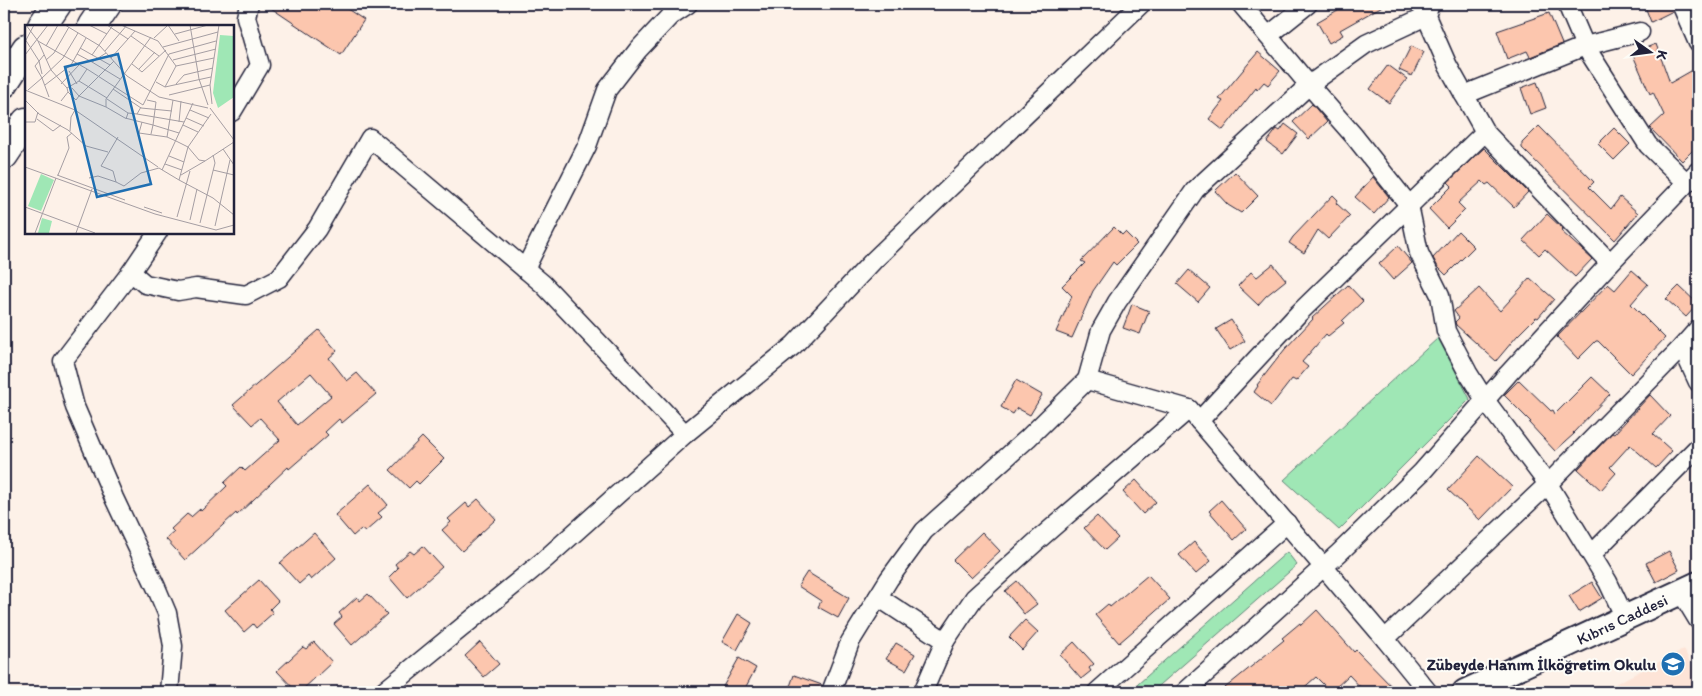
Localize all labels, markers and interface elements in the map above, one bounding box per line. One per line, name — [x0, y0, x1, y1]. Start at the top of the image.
inset map — [25, 25, 234, 234]
north arrow — [1624, 28, 1674, 78]
text: K — [1653, 49, 1671, 62]
street label: Kıbrıs Caddesi — [1574, 590, 1671, 649]
school or university icon: Zübeyde Hanım İlköğretim Okulu — [1660, 651, 1686, 677]
place label: Zübeyde Hanım İlköğretim Okulu — [1427, 655, 1656, 675]

